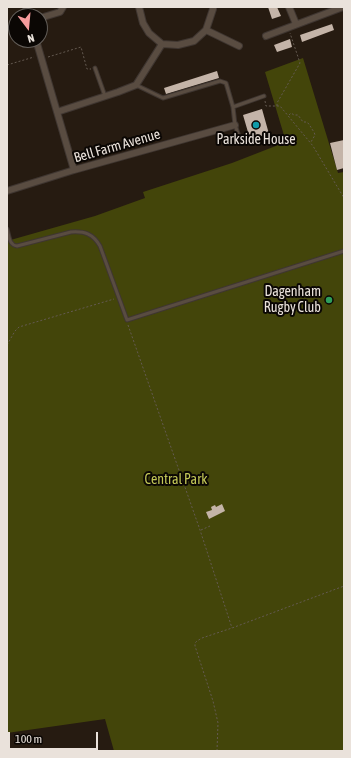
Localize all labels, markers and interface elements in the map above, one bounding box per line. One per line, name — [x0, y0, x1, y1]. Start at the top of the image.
north arrow — [8, 8, 48, 48]
text: N — [26, 32, 36, 45]
marker: Parkside House — [251, 120, 261, 130]
street label: Bell Farm Avenue — [72, 126, 162, 166]
place label: Parkside House — [216, 132, 296, 148]
place label: Dagenham Rugby Club — [264, 284, 321, 316]
marker: Dagenham Rugby Club — [324, 295, 334, 305]
park label: Central Park — [145, 472, 207, 488]
scale bar — [10, 724, 100, 750]
text: 100 m — [15, 732, 42, 746]

